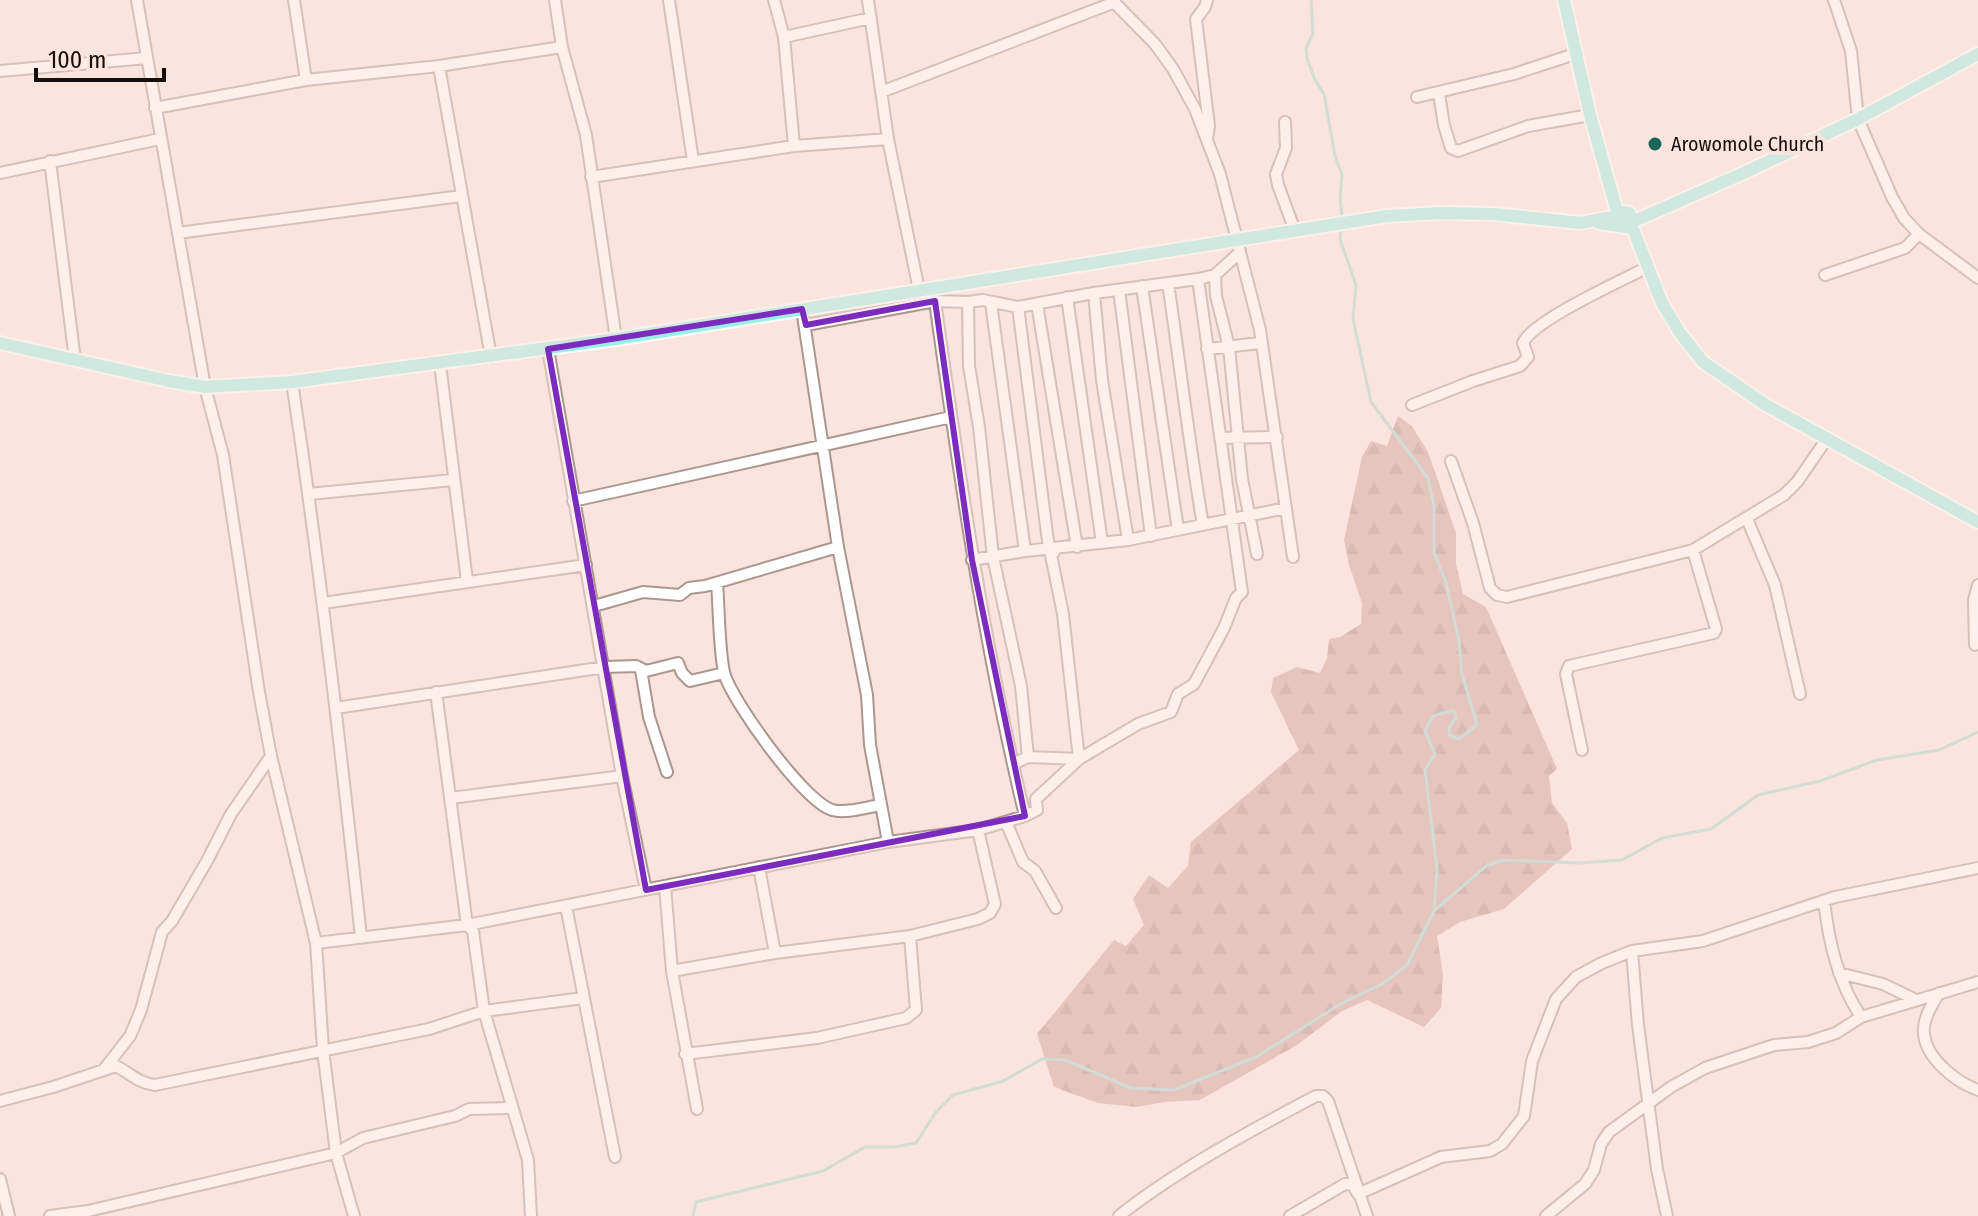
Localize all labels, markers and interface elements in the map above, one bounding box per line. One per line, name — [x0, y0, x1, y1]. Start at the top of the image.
scale bar — [36, 32, 164, 82]
text: 100 m — [48, 46, 106, 74]
place label: Arowomole Church — [1671, 132, 1824, 156]
marker: Arowomole Church — [1646, 135, 1664, 153]

